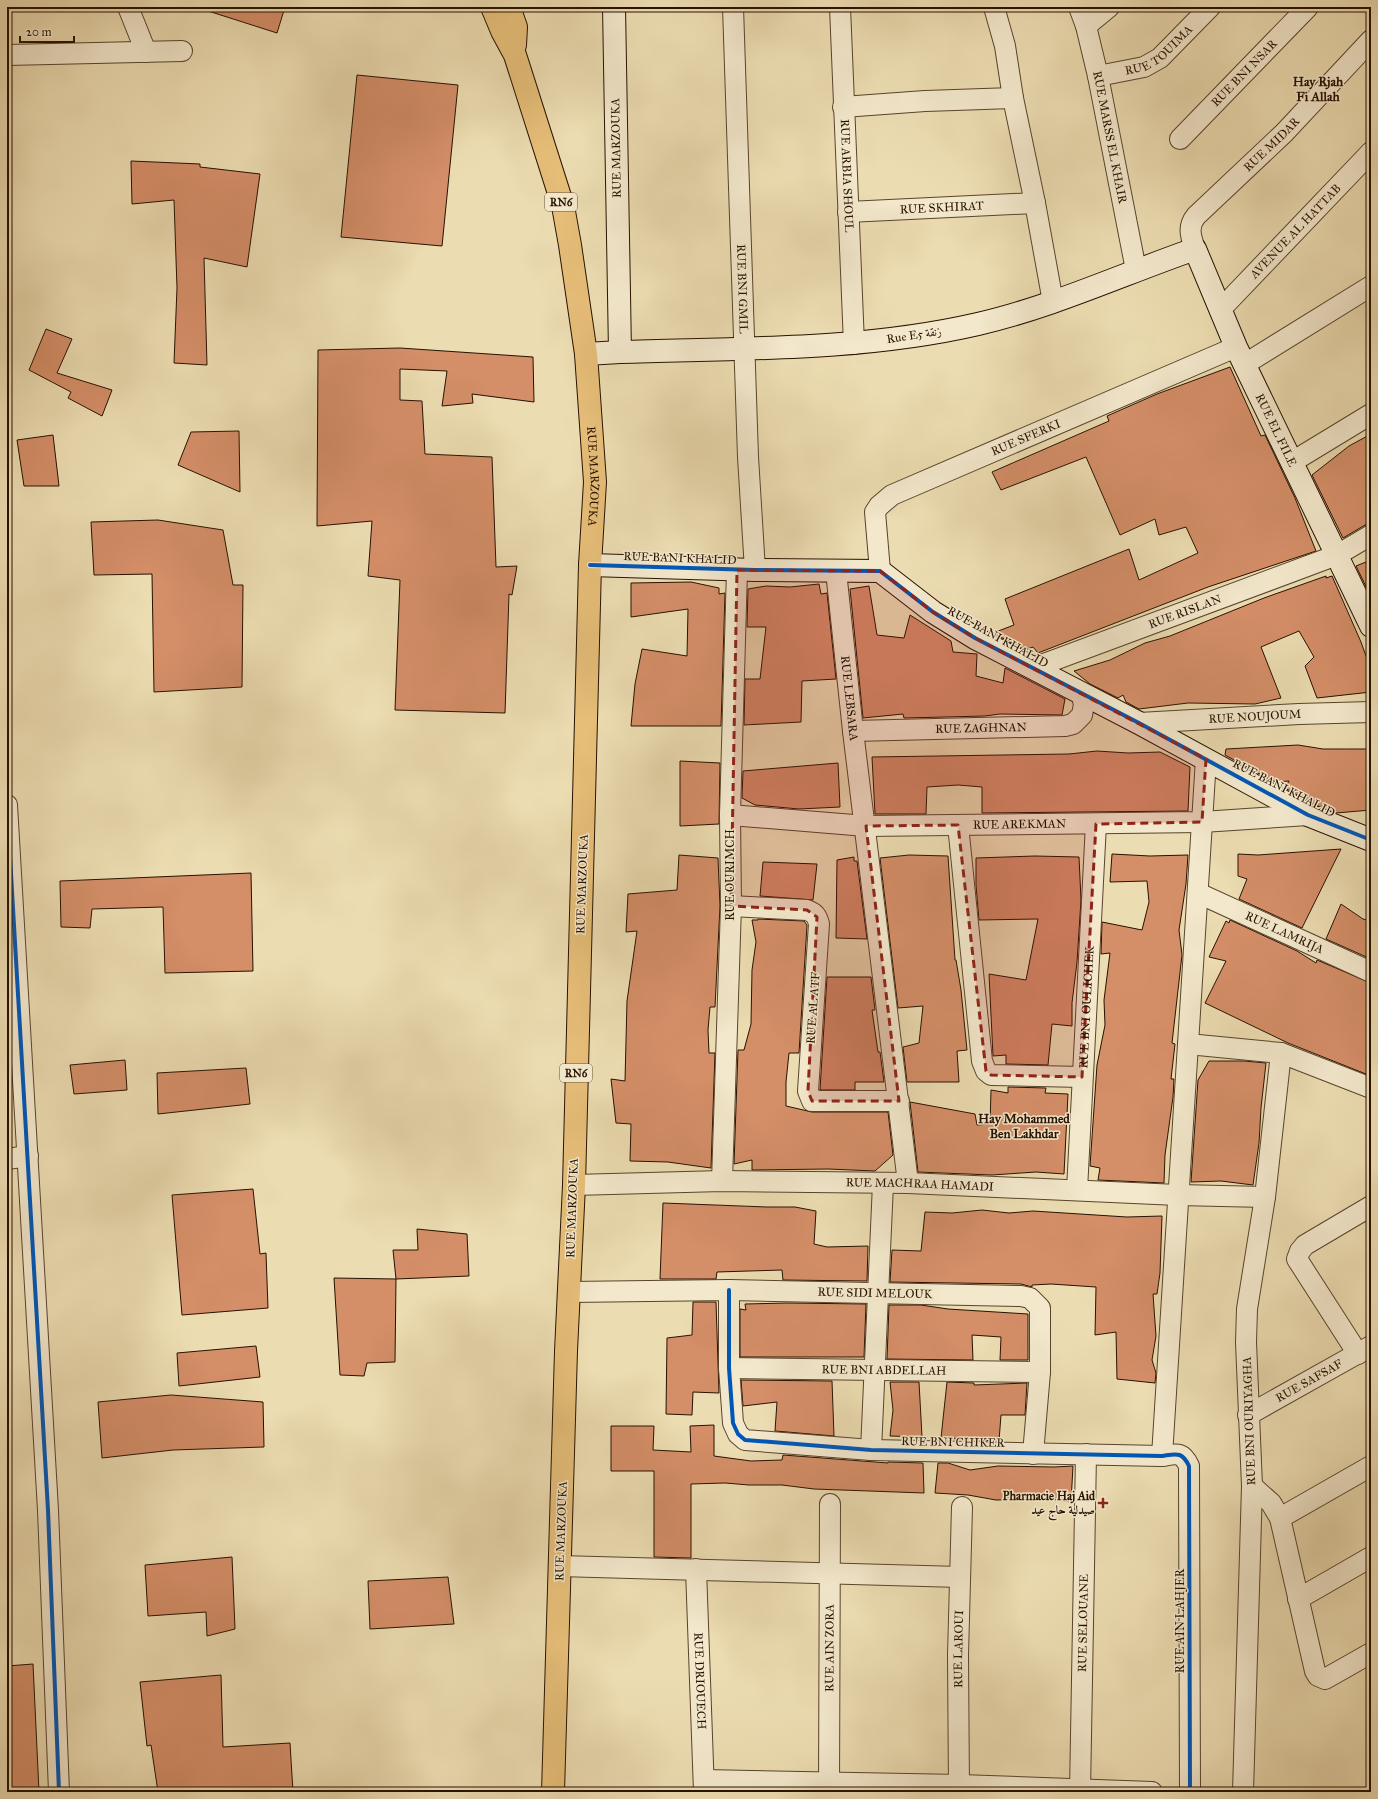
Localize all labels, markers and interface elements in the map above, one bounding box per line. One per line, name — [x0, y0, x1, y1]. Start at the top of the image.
scale bar — [20, 18, 74, 44]
street label: RUE TOUIMA — [1124, 22, 1195, 78]
text: 20 m — [26, 25, 52, 39]
street label: RUE BNI NSAR — [1208, 36, 1280, 109]
street label: RUE MARSS EL KHAIR — [1090, 69, 1130, 205]
district label: Hay Rjah Fi Allah — [1293, 74, 1344, 105]
street label: RUE MARZOUKA — [608, 98, 624, 198]
street label: RUE MIDAR — [1241, 114, 1303, 174]
street label: RUE ARBIA SHOUL — [838, 119, 856, 233]
street label: AVENUE AL HATTAB — [1246, 181, 1344, 282]
road number: RN6 — [545, 193, 577, 211]
street label: RUE SKHIRAT — [900, 198, 984, 216]
street label: RUE BNI GMIL — [734, 244, 751, 334]
street label: Rue E5 زنقة — [886, 324, 943, 346]
street label: RUE EL FILE — [1253, 391, 1300, 469]
street label: RUE SFERKI — [989, 416, 1063, 459]
street label: RUE MARZOUKA — [584, 426, 602, 527]
street label: RUE BANI KHALID — [623, 549, 737, 567]
street label: RUE RISLAN — [1146, 592, 1223, 631]
street label: RUE BANI KHALID — [945, 603, 1051, 671]
street label: RUE LEBSARA — [838, 655, 861, 742]
street label: RUE NOUJOUM — [1208, 707, 1302, 726]
street label: RUE ZAGHNAN — [935, 720, 1027, 736]
street label: RUE BANI KHALID — [1230, 756, 1338, 820]
street label: RUE AREKMAN — [973, 817, 1066, 832]
street label: RUE OURIMCH — [723, 829, 737, 921]
street label: RUE MARZOUKA — [573, 834, 591, 934]
street label: RUE LAMRIJA — [1243, 908, 1326, 956]
street label: RUE BNI OULICHEK — [1076, 945, 1097, 1069]
street label: RUE AL ATF — [804, 971, 823, 1044]
road number: RN6 — [560, 1064, 592, 1082]
district label: Hay Mohammed Ben Lakhdar — [978, 1111, 1070, 1142]
street label: RUE MARZOUKA — [563, 1158, 581, 1258]
street label: RUE MACHRAA HAMADI — [846, 1175, 994, 1194]
street label: RUE SIDI MELOUK — [817, 1285, 933, 1301]
street label: RUE BNI OURIYAGHA — [1240, 1356, 1258, 1486]
street label: RUE SAFSAF — [1273, 1356, 1345, 1405]
street label: RUE BNI ABDELLAH — [821, 1362, 947, 1378]
street label: RUE BNI CHIKER — [901, 1434, 1006, 1450]
street label: RUE MARZOUKA — [552, 1481, 570, 1581]
place label: Pharmacie Haj Aid صيدلية حاج عيد — [1003, 1489, 1096, 1521]
marker: Pharmacie Haj Aid صيدلية حاج عيد — [1098, 1498, 1108, 1508]
street label: RUE AIN LAHJER — [1173, 1568, 1188, 1673]
street label: RUE SELOUANE — [1075, 1573, 1091, 1672]
street label: RUE AIN ZORA — [822, 1604, 837, 1692]
street label: RUE LAROUI — [951, 1610, 966, 1688]
street label: RUE DRIOUECH — [691, 1632, 709, 1730]

